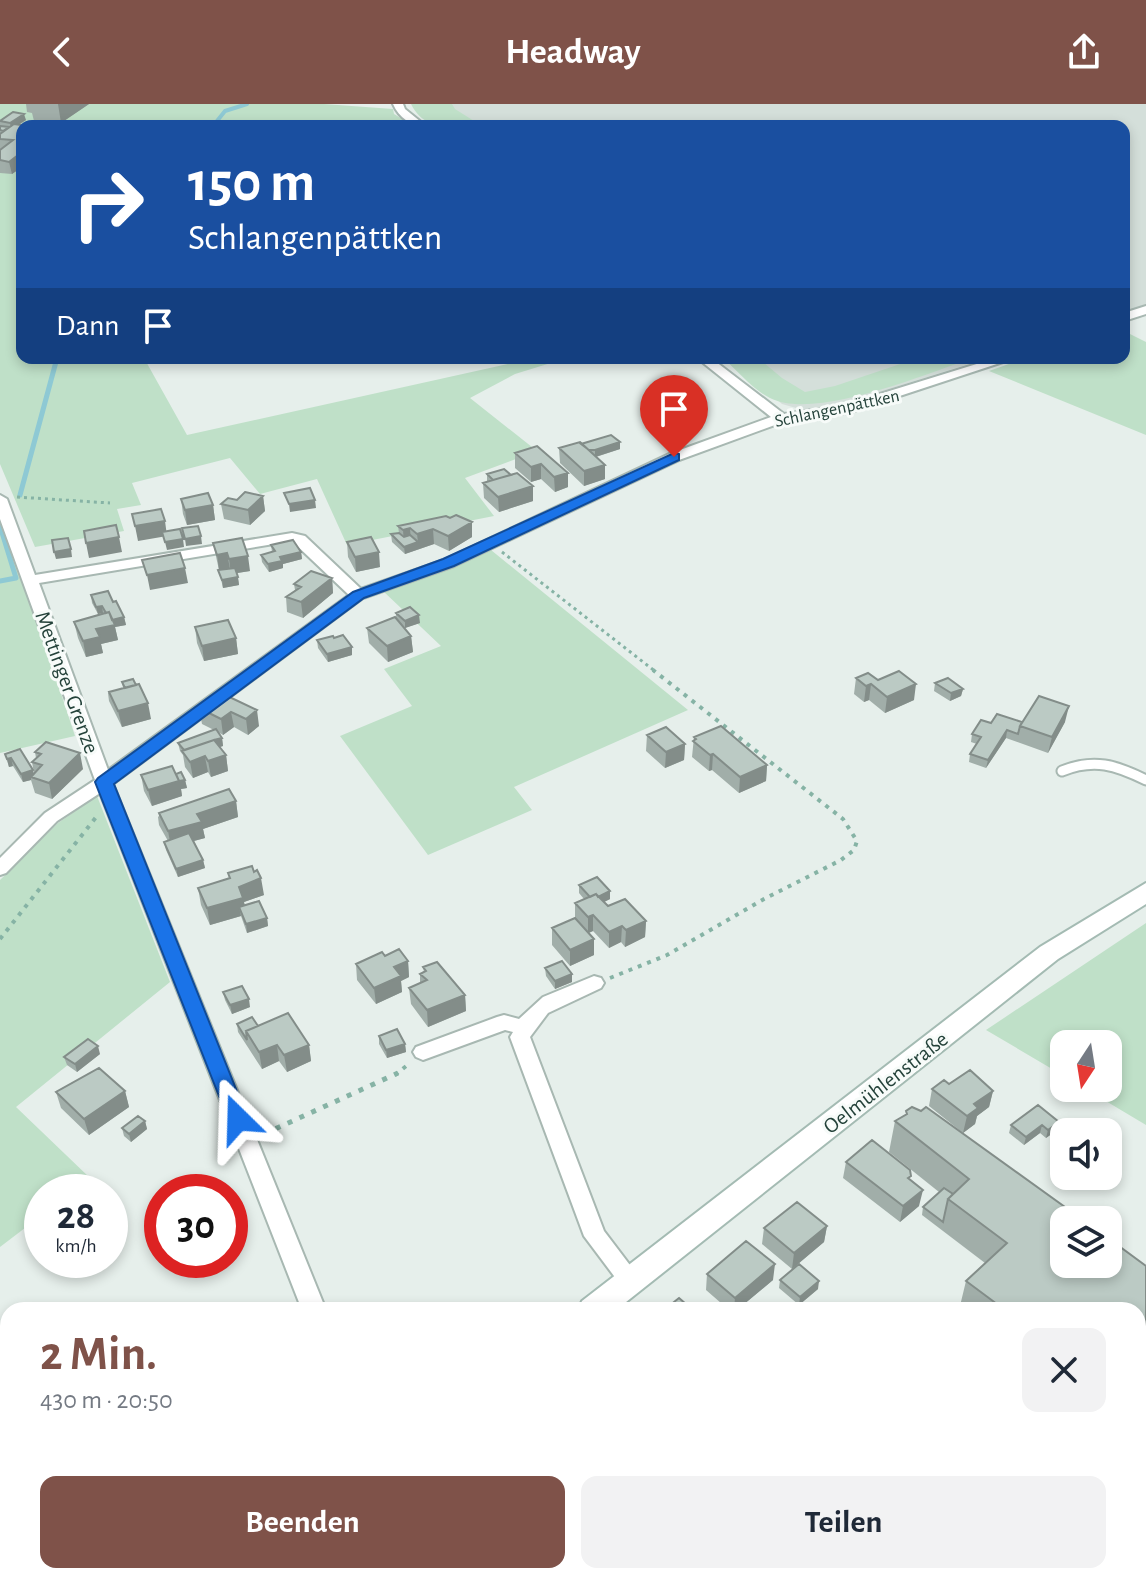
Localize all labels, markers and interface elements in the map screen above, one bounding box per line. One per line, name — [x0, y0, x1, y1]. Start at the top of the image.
icon: back — [40, 30, 84, 74]
icon: share — [1062, 30, 1106, 74]
text: Headway — [505, 34, 641, 70]
icon: right — [56, 152, 160, 256]
text: 150 m — [188, 155, 315, 211]
text: Schlangenpättken — [188, 220, 442, 256]
icon: arrive — [136, 304, 180, 348]
text: Dann — [56, 311, 120, 341]
pin — [640, 375, 708, 457]
icon: arrive — [652, 387, 696, 431]
street label: Schlangenpättken — [773, 387, 901, 431]
street label: Mettinger Grenze — [31, 608, 103, 756]
street label: Oelmühlenstraße — [819, 1028, 952, 1138]
north arrow — [1050, 1030, 1122, 1102]
map controls — [1050, 1030, 1122, 1278]
position arrow — [196, 1077, 280, 1161]
button: sound — [1050, 1118, 1122, 1190]
speed limit sign: 30 — [144, 1174, 248, 1278]
text: 28 — [57, 1196, 95, 1236]
button: layers — [1050, 1206, 1122, 1278]
text: km/h — [55, 1236, 97, 1256]
button: close — [1022, 1328, 1106, 1412]
text: 2 Min. — [40, 1331, 157, 1379]
text: 430 m · 20:50 — [40, 1387, 173, 1413]
button: Beenden — [40, 1476, 565, 1568]
button: Teilen — [581, 1476, 1106, 1568]

